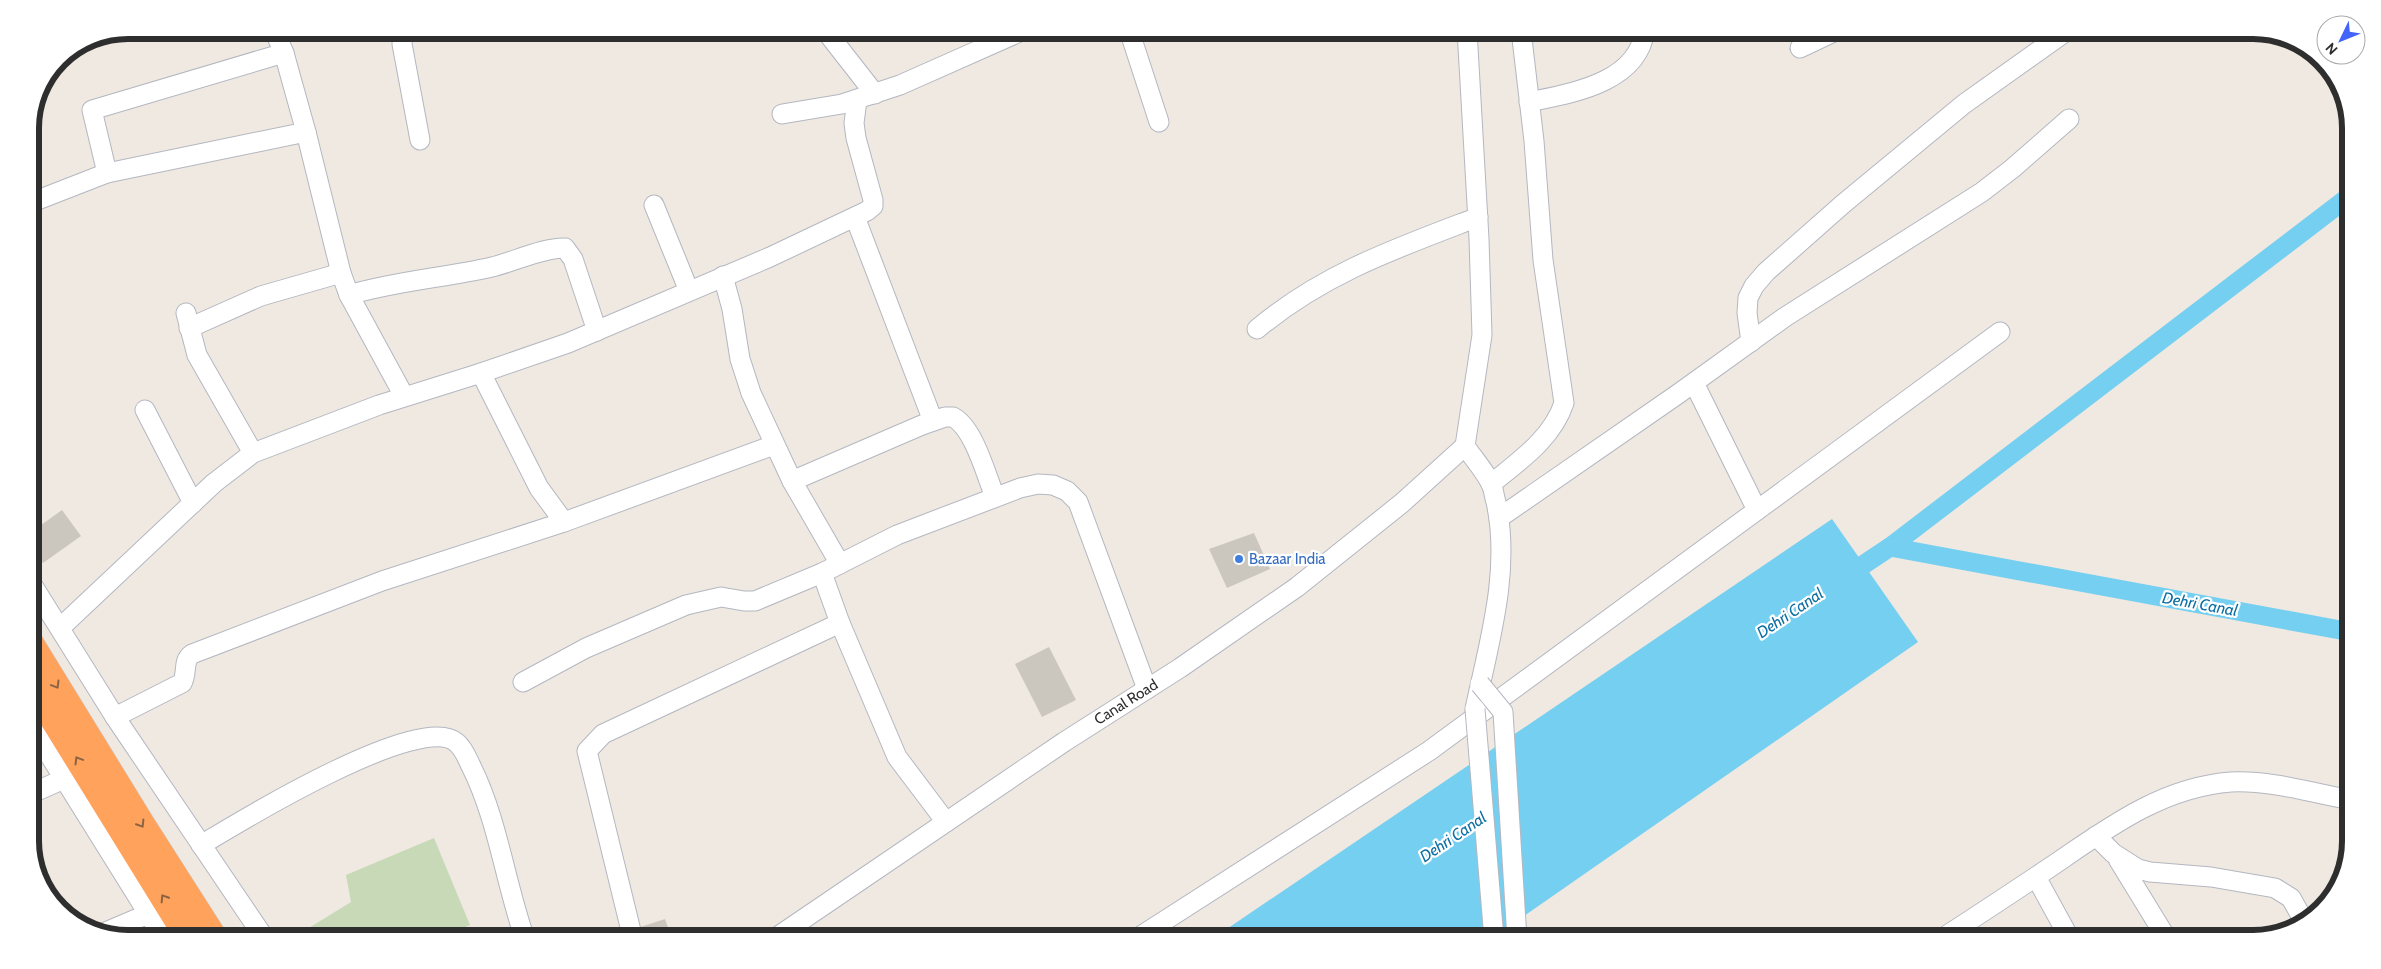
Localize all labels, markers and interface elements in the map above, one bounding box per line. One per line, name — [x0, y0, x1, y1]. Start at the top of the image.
north arrow — [2316, 15, 2366, 65]
text: N — [2322, 39, 2341, 59]
place label: Bazaar India — [1249, 550, 1326, 568]
marker: Bazaar India — [1233, 553, 1245, 565]
water label: Dehri Canal — [1753, 584, 1827, 642]
water label: Dehri Canal — [2161, 588, 2239, 620]
street label: Canal Road — [1091, 675, 1161, 729]
one-way arrow — [49, 680, 59, 689]
one-way arrow — [75, 756, 85, 765]
water label: Dehri Canal — [1416, 808, 1490, 866]
one-way arrow — [134, 818, 144, 827]
one-way arrow — [161, 894, 170, 903]

